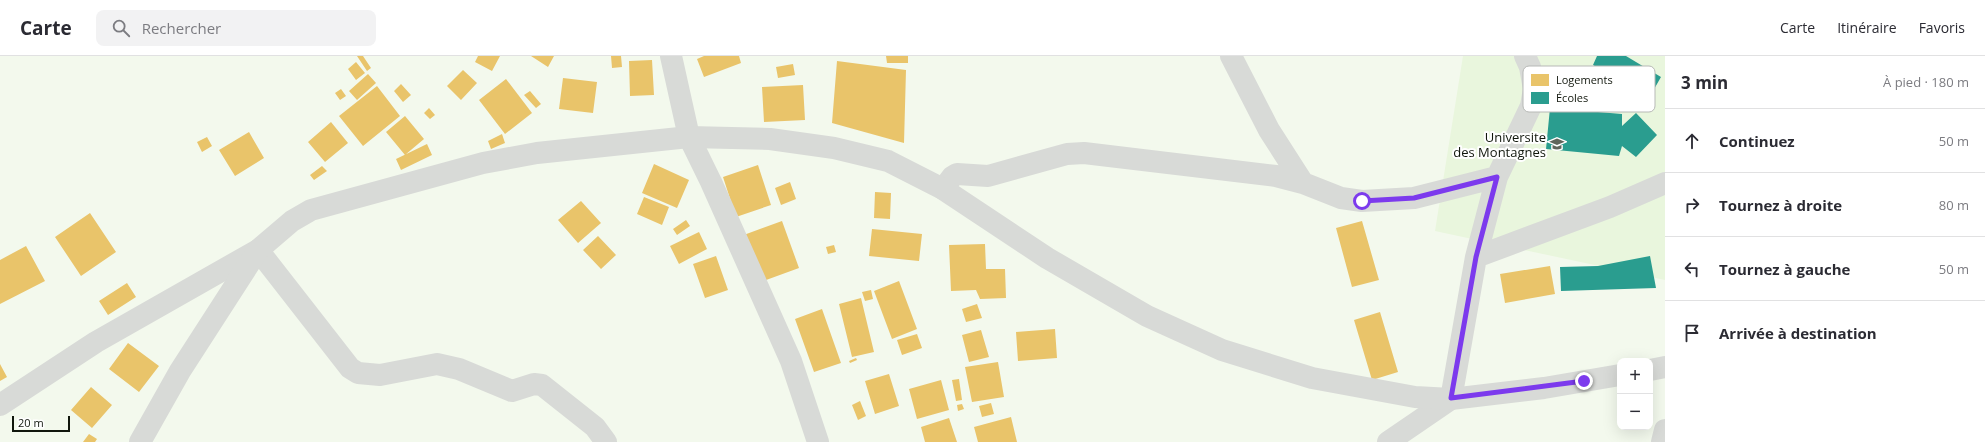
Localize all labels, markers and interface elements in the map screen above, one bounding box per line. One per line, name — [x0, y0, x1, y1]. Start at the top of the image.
search box — [96, 10, 376, 46]
text: Carte — [20, 15, 72, 41]
icon: search — [110, 17, 132, 39]
text: Rechercher — [142, 18, 221, 38]
text: Carte — [1780, 18, 1815, 37]
text: Itinéraire — [1837, 18, 1897, 37]
text: Favoris — [1919, 18, 1965, 37]
legend — [1523, 66, 1655, 112]
text: 3 min — [1681, 71, 1728, 94]
text: Logements — [1556, 72, 1613, 87]
text: À pied · 180 m — [1883, 73, 1969, 91]
text: Écoles — [1556, 90, 1588, 105]
place label: Universite des Montagnes — [1453, 128, 1546, 161]
icon: ahead — [1681, 130, 1703, 152]
text: Continuez — [1719, 131, 1795, 151]
text: 50 m — [1939, 132, 1969, 150]
school or university icon: Universite des Montagnes — [1549, 136, 1565, 152]
route start — [1353, 192, 1371, 210]
icon: right — [1681, 194, 1703, 216]
text: Tournez à droite — [1719, 195, 1842, 215]
text: 80 m — [1939, 196, 1969, 214]
icon: left — [1681, 258, 1703, 280]
text: Tournez à gauche — [1719, 259, 1850, 279]
text: 50 m — [1939, 260, 1969, 278]
icon: arrive — [1681, 322, 1703, 344]
text: Arrivée à destination — [1719, 323, 1877, 343]
map controls — [1617, 358, 1653, 430]
button: + — [1617, 358, 1653, 394]
route end — [1575, 372, 1593, 390]
button: − — [1617, 394, 1653, 430]
scale bar — [12, 414, 70, 433]
text: 20 m — [18, 415, 44, 430]

